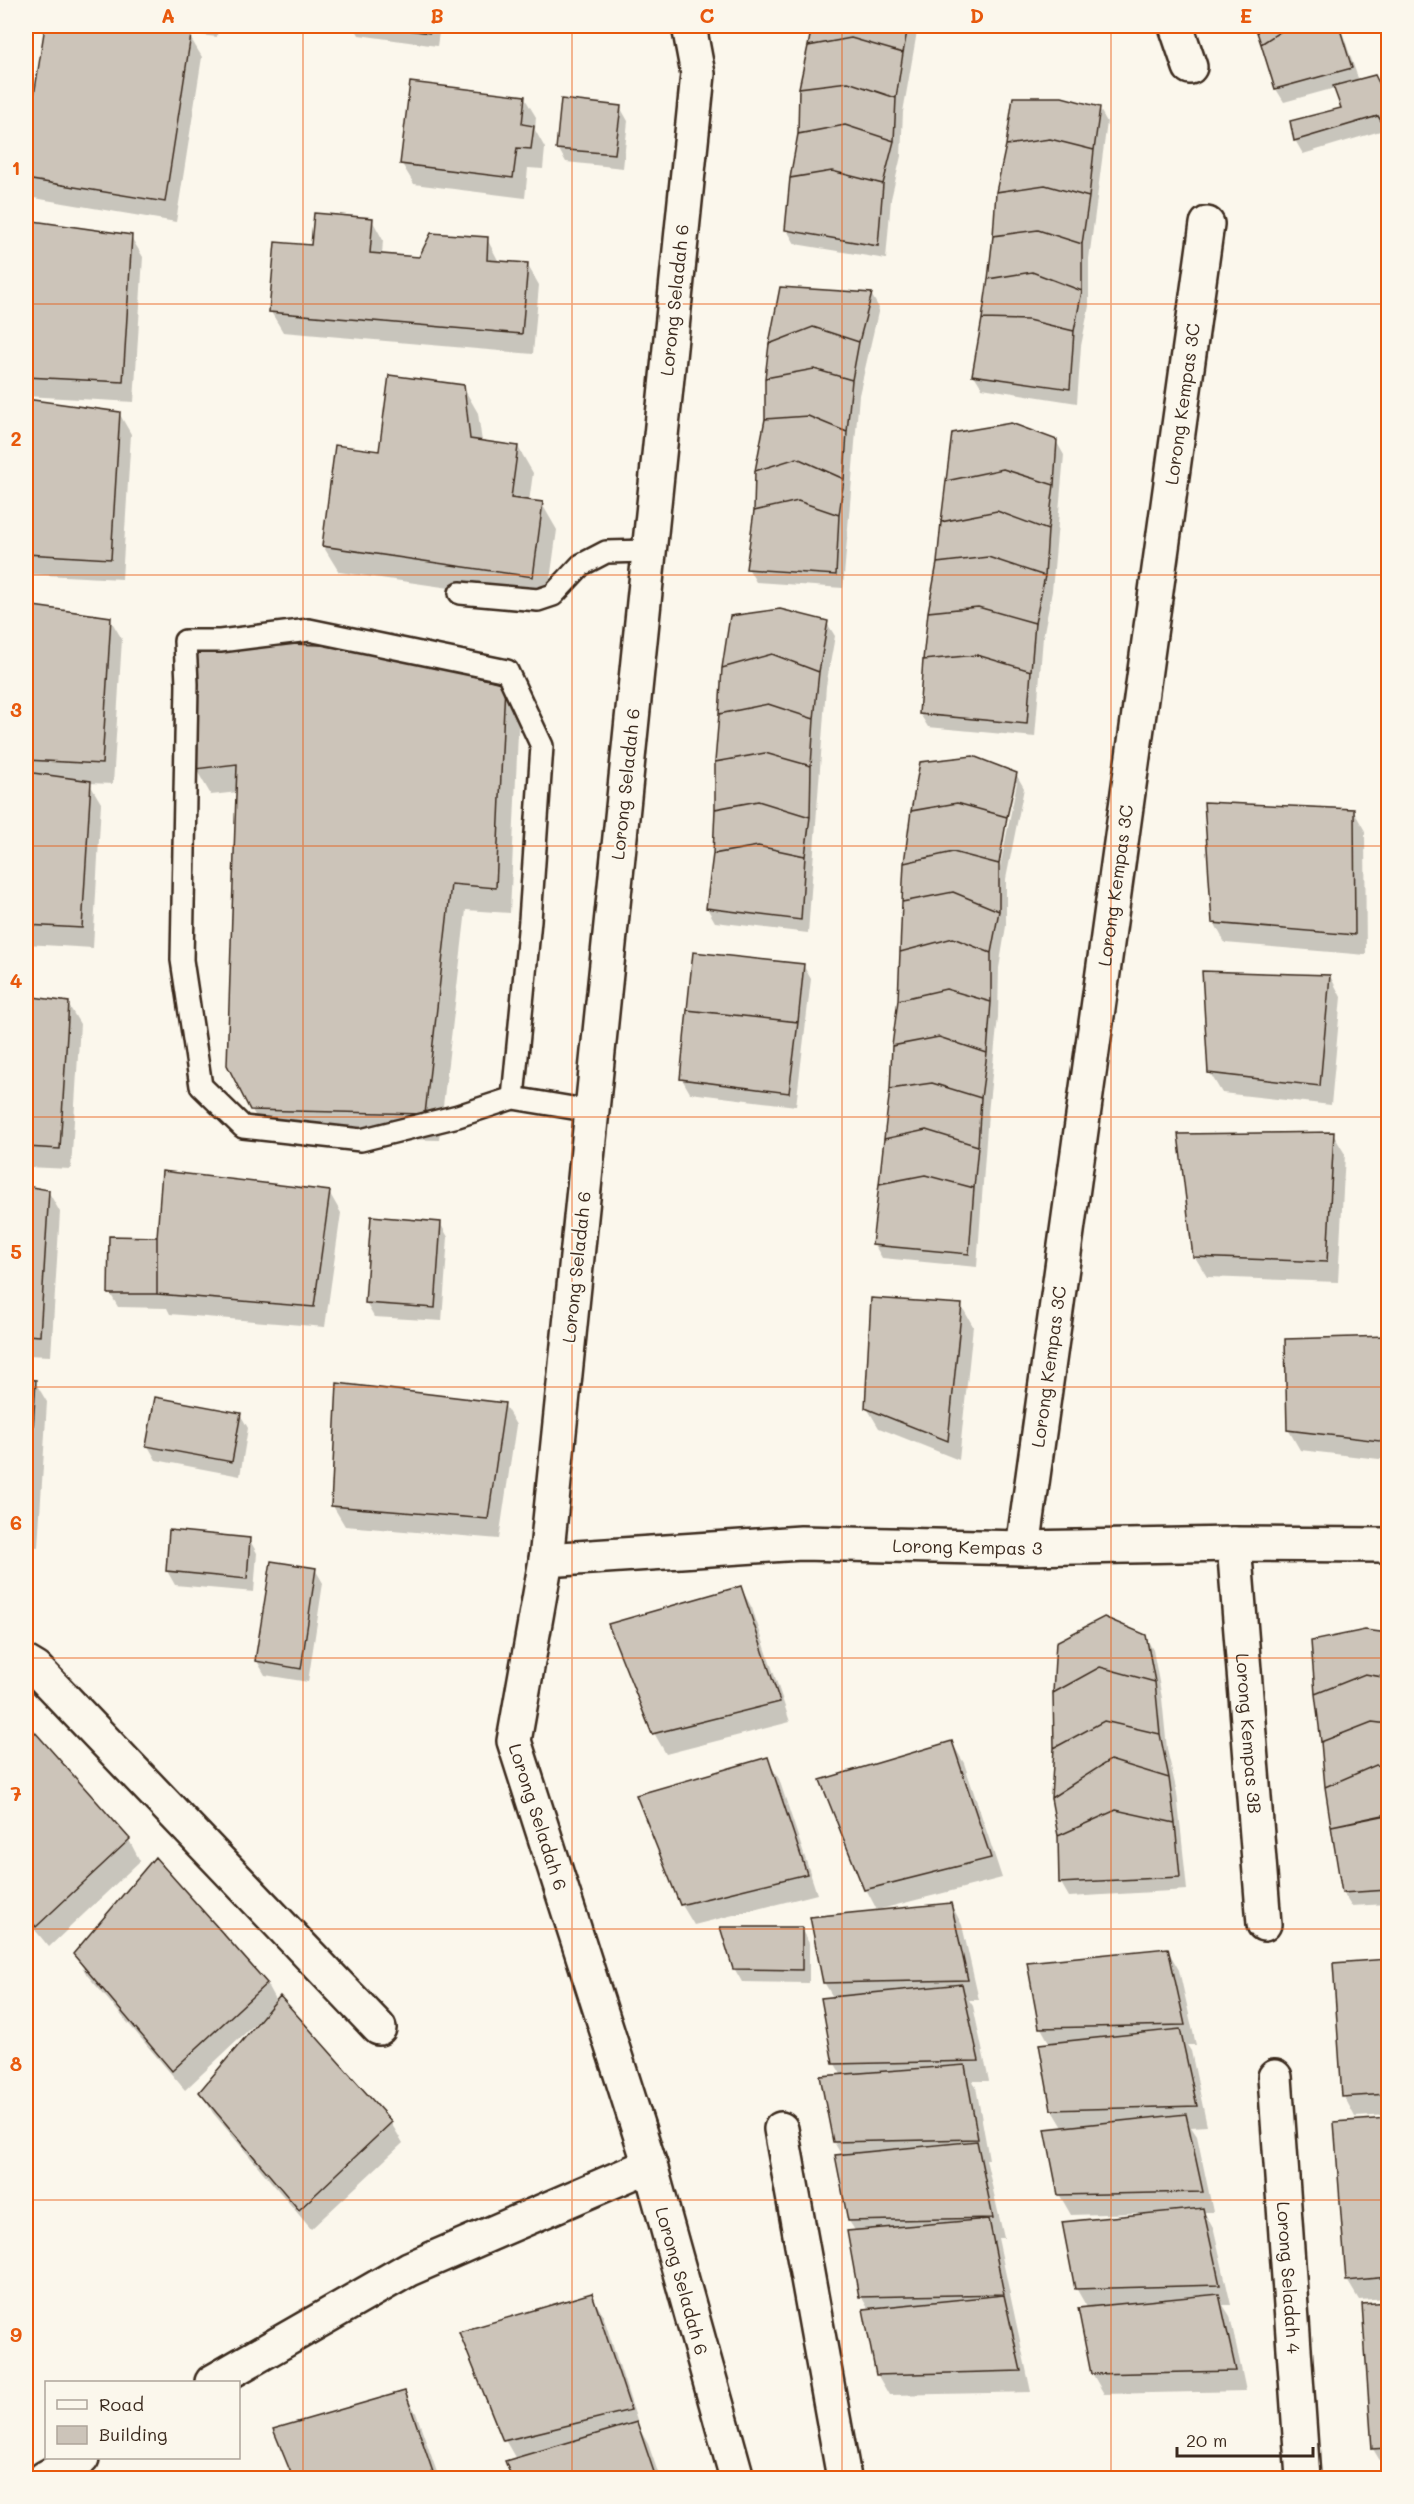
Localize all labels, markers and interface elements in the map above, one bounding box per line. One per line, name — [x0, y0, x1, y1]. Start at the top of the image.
text: A — [161, 2, 175, 28]
text: B — [430, 2, 444, 28]
text: C — [700, 2, 715, 28]
text: D — [970, 2, 984, 28]
text: E — [1240, 2, 1252, 28]
text: 1 — [12, 154, 20, 180]
street label: Lorong Seladah 6 — [654, 223, 694, 377]
street label: Lorong Kempas 3C — [1159, 322, 1205, 486]
text: 2 — [10, 425, 22, 451]
text: 3 — [10, 696, 22, 722]
street label: Lorong Seladah 6 — [605, 707, 645, 861]
street label: Lorong Kempas 3C — [1092, 803, 1138, 968]
text: 4 — [10, 967, 23, 993]
street label: Lorong Seladah 6 — [556, 1190, 596, 1344]
text: 5 — [10, 1238, 22, 1264]
street label: Lorong Kempas 3C — [1025, 1284, 1071, 1449]
text: 6 — [10, 1509, 22, 1535]
street label: Lorong Kempas 3 — [892, 1533, 1043, 1560]
street label: Lorong Kempas 3B — [1231, 1652, 1267, 1815]
street label: Lorong Seladah 6 — [504, 1740, 573, 1893]
text: 7 — [10, 1780, 22, 1806]
text: 8 — [10, 2050, 22, 2076]
street label: Lorong Seladah 4 — [1272, 2201, 1306, 2355]
street label: Lorong Seladah 6 — [650, 2204, 714, 2358]
text: 9 — [10, 2321, 22, 2347]
legend — [45, 2381, 240, 2459]
text: Road — [99, 2392, 144, 2416]
scale bar — [1177, 2420, 1314, 2458]
text: Building — [99, 2422, 167, 2446]
text: 20 m — [1186, 2428, 1227, 2452]

